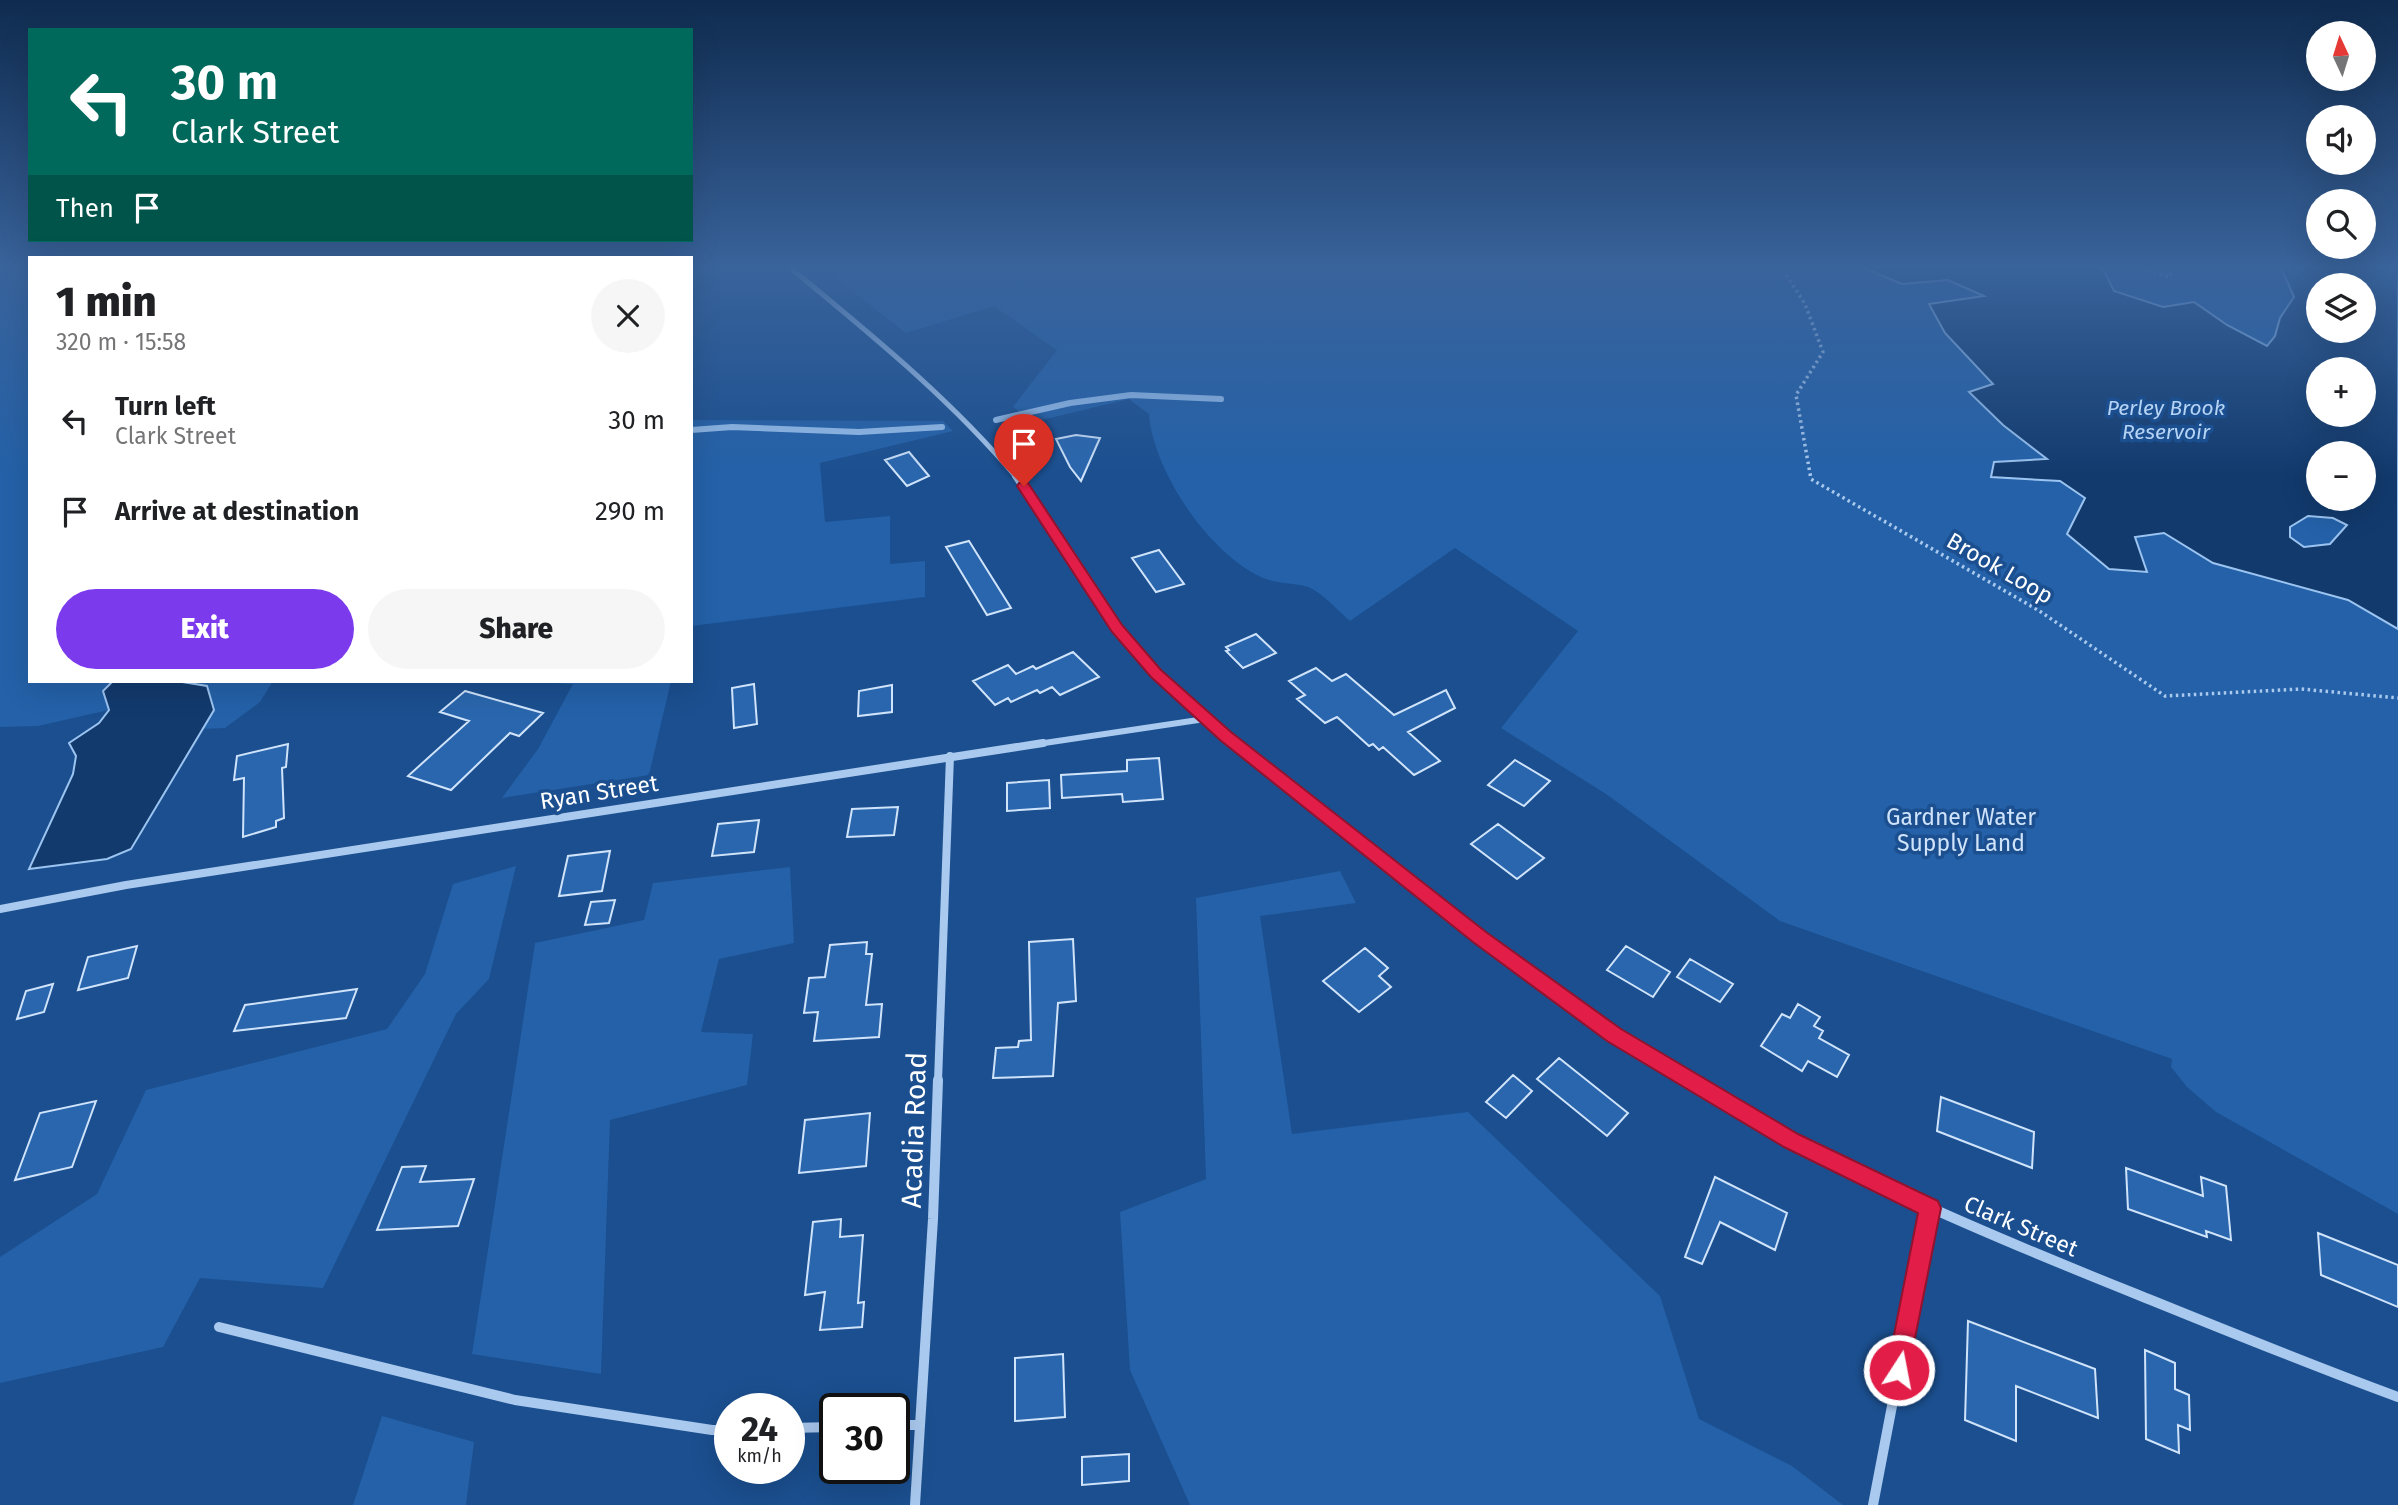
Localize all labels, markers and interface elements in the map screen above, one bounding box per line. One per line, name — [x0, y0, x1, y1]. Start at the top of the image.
north arrow — [2306, 21, 2376, 91]
map controls — [2306, 21, 2376, 511]
text: 30 m — [171, 53, 278, 112]
icon: left — [56, 56, 147, 147]
button: sound — [2306, 105, 2376, 175]
text: Clark Street — [171, 113, 339, 151]
icon: arrive — [128, 189, 166, 227]
button: search — [2306, 189, 2376, 259]
text: Then — [56, 193, 114, 224]
button: layers — [2306, 273, 2376, 343]
text: 1 min — [56, 277, 157, 327]
button: close — [591, 279, 665, 353]
text: 320 m · 15:58 — [56, 328, 186, 356]
button: + — [2306, 357, 2376, 427]
text: Turn left — [115, 391, 216, 422]
water label: Perley Brook Reservoir — [2107, 395, 2225, 445]
icon: left — [56, 402, 94, 440]
text: 30 m — [608, 405, 665, 436]
pin — [994, 414, 1054, 486]
text: Clark Street — [115, 422, 236, 450]
icon: arrive — [1005, 425, 1043, 463]
button: − — [2306, 441, 2376, 511]
icon: arrive — [56, 493, 94, 531]
text: Arrive at destination — [115, 496, 359, 527]
text: 290 m — [595, 496, 665, 527]
street label: Brook Loop — [1942, 526, 2058, 610]
button: Exit — [56, 589, 354, 669]
button: Share — [368, 589, 665, 669]
street label: Ryan Street — [538, 769, 661, 815]
park label: Gardner Water Supply Land — [1886, 803, 2036, 857]
street label: Acadia Road — [895, 1051, 933, 1209]
street label: Clark Street — [1960, 1189, 2083, 1263]
position arrow — [1862, 1333, 1936, 1407]
speed limit sign: 30 — [819, 1393, 910, 1484]
text: 24 — [741, 1408, 778, 1450]
text: km/h — [737, 1445, 782, 1467]

